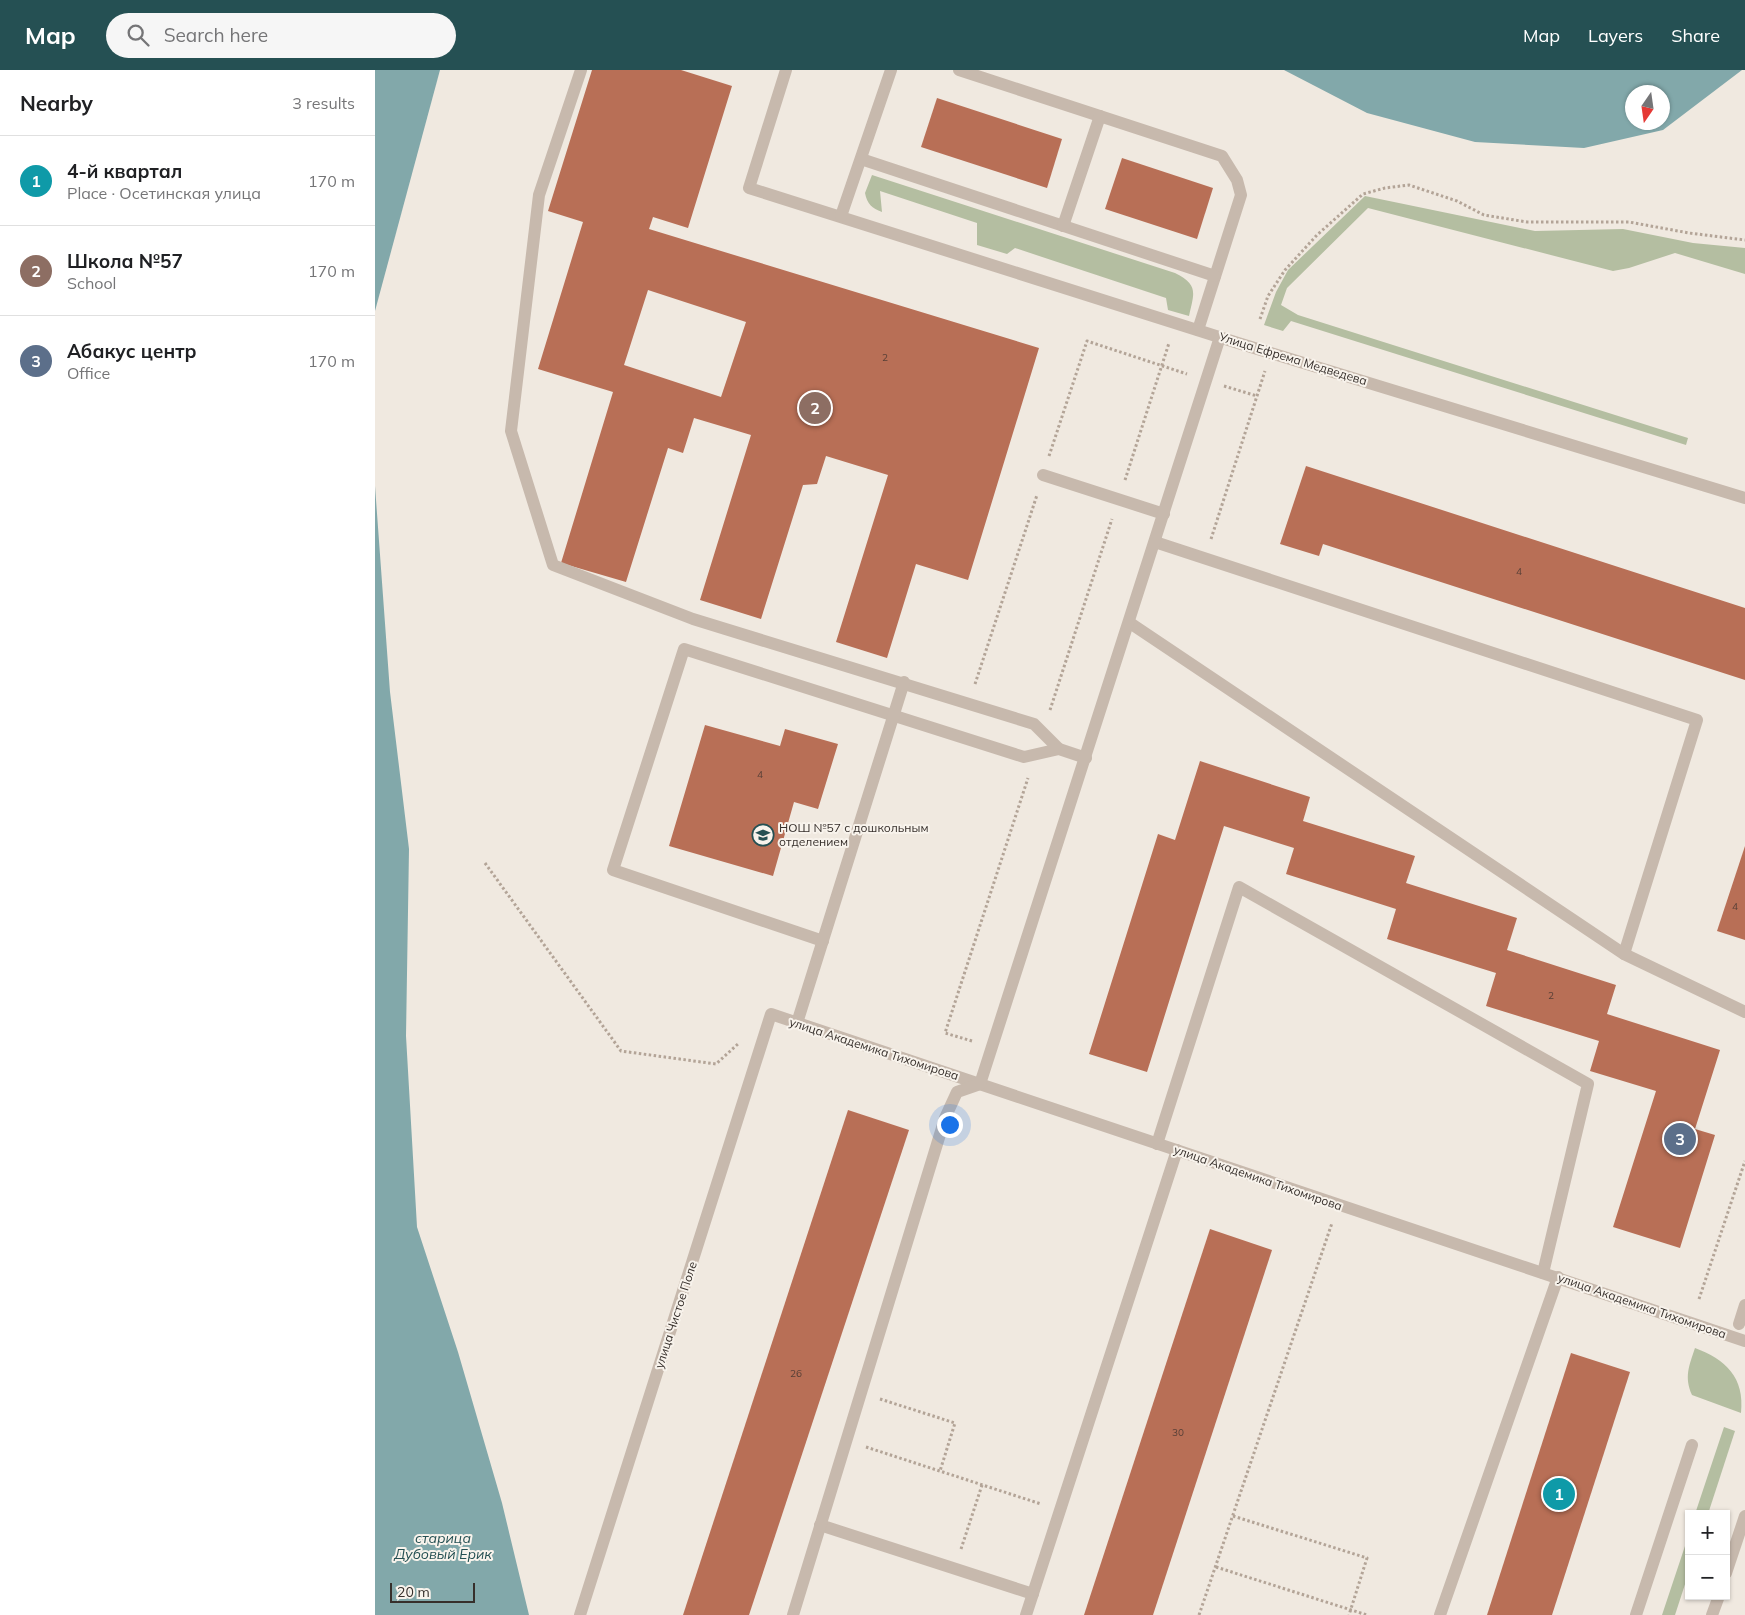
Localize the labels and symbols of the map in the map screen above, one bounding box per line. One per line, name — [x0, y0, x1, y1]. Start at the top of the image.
north arrow — [1625, 85, 1670, 130]
street label: Улица Ефрема Медведева — [1216, 329, 1369, 388]
house number: 2 — [882, 351, 888, 364]
pin: 2 — [799, 389, 831, 427]
house number: 4 — [1516, 565, 1522, 578]
house number: 4 — [757, 768, 763, 781]
place label: НОШ №57 с дошкольным отделением — [779, 820, 929, 849]
school or university icon: НОШ №57 с дошкольным отделением — [751, 823, 775, 847]
house number: 4 — [1732, 900, 1738, 913]
house number: 2 — [1548, 989, 1554, 1002]
street label: улица Академика Тихомирова — [788, 1014, 961, 1083]
your location — [937, 1112, 963, 1138]
pin: 3 — [1664, 1120, 1696, 1158]
street label: улица Академика Тихомирова — [1172, 1142, 1344, 1213]
street label: улица Чистое Поле — [651, 1259, 700, 1370]
street label: улица Академика Тихомирова — [1556, 1270, 1728, 1341]
house number: 26 — [790, 1367, 802, 1380]
house number: 30 — [1172, 1426, 1184, 1439]
pin: 1 — [1543, 1475, 1575, 1513]
water label: старица Дубовый Ерик — [393, 1529, 492, 1563]
scale bar — [390, 1580, 475, 1603]

